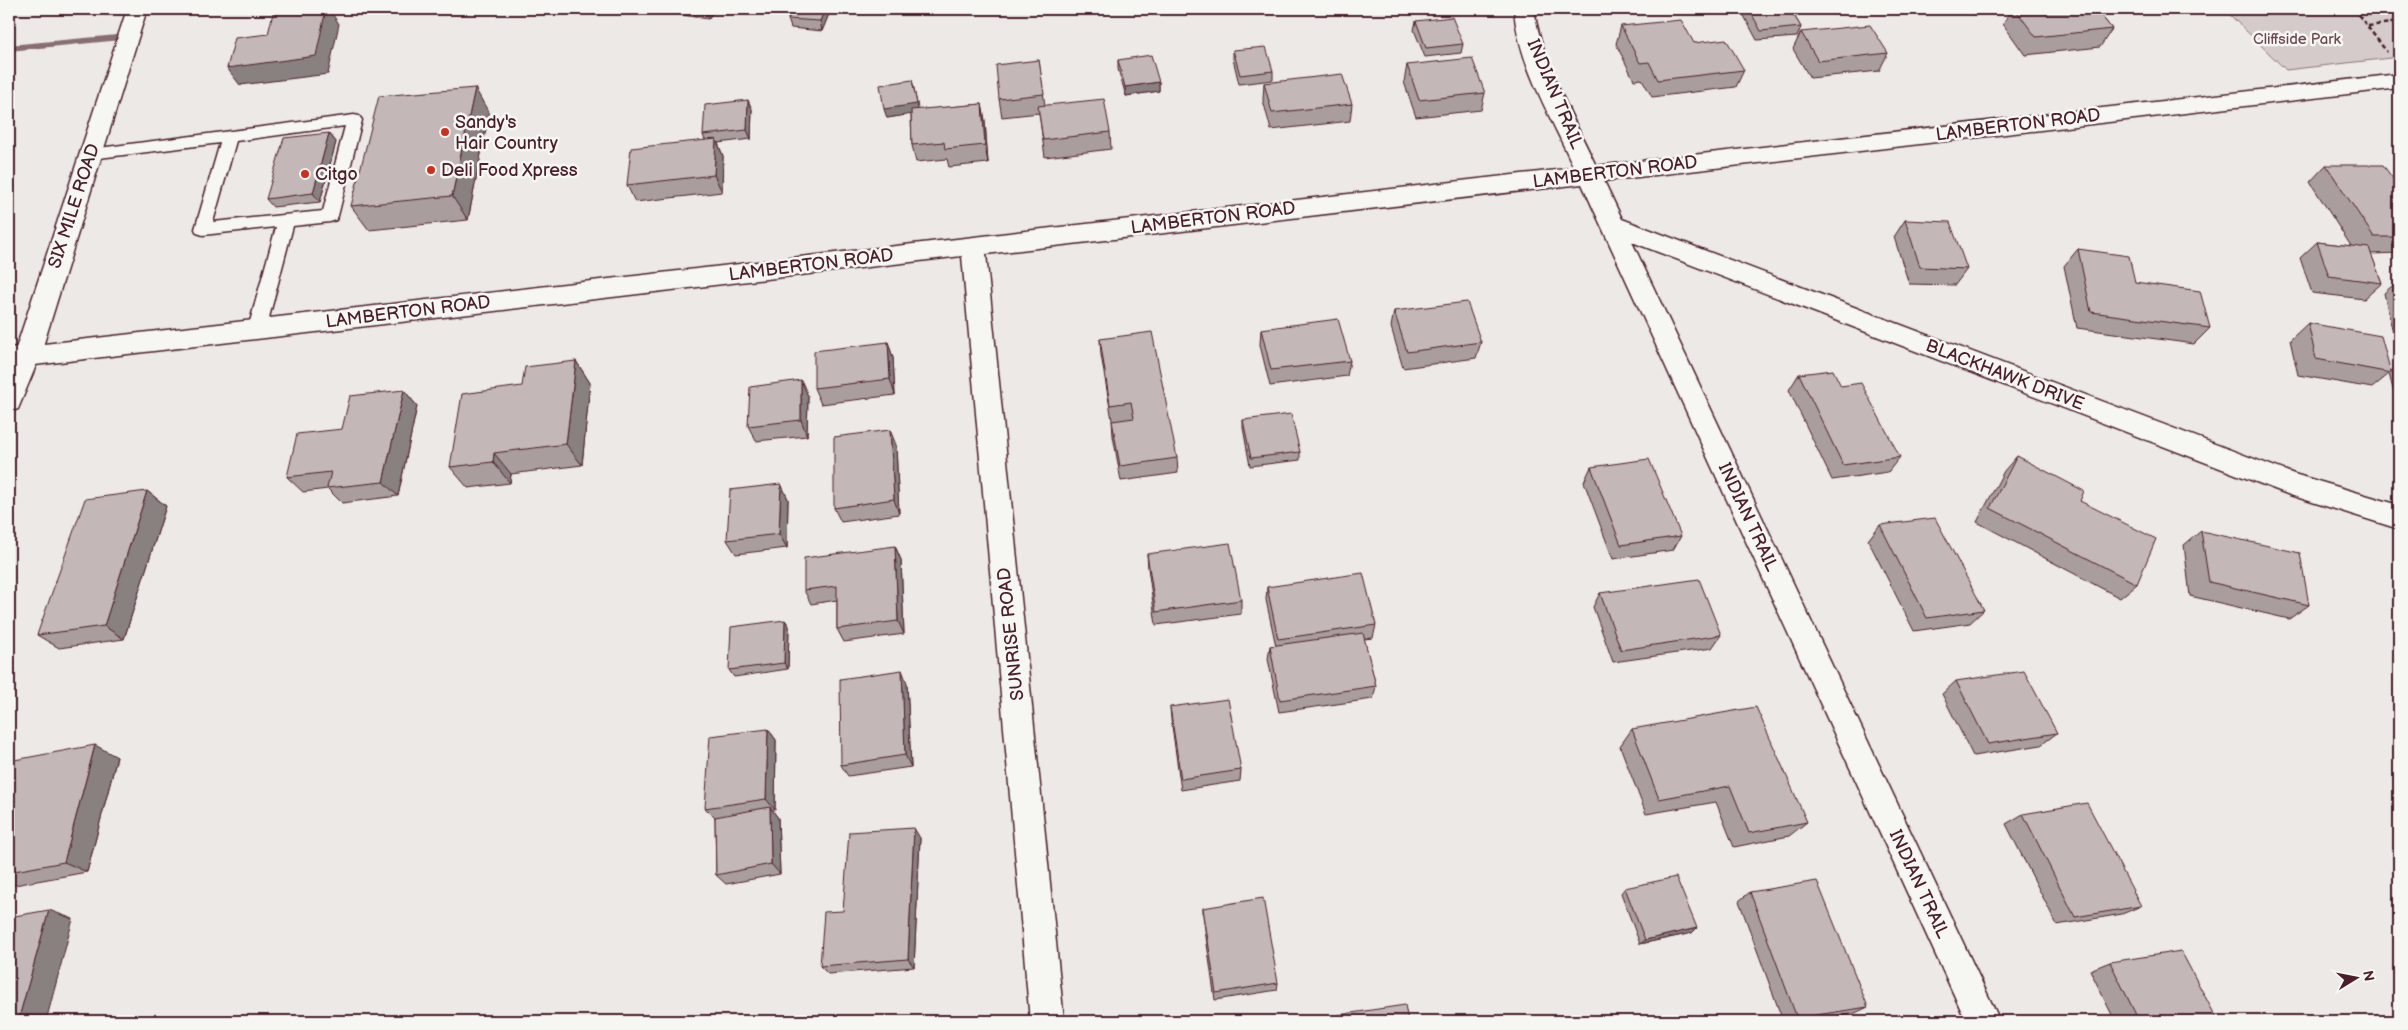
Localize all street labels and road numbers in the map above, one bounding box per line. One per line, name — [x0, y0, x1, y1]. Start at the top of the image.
street label: INDIAN TRAIL — [1522, 36, 1588, 153]
street label: LAMBERTON ROAD — [1934, 104, 2102, 146]
street label: SIX MILE ROAD — [44, 141, 104, 271]
street label: LAMBERTON ROAD — [1531, 151, 1699, 193]
street label: LAMBERTON ROAD — [1129, 197, 1297, 239]
street label: LAMBERTON ROAD — [727, 244, 895, 286]
street label: LAMBERTON ROAD — [324, 291, 492, 333]
street label: BLACKHAWK DRIVE — [1923, 335, 2087, 415]
street label: INDIAN TRAIL — [1714, 459, 1783, 575]
street label: SUNRISE ROAD — [994, 566, 1028, 702]
street label: INDIAN TRAIL — [1885, 826, 1954, 942]

